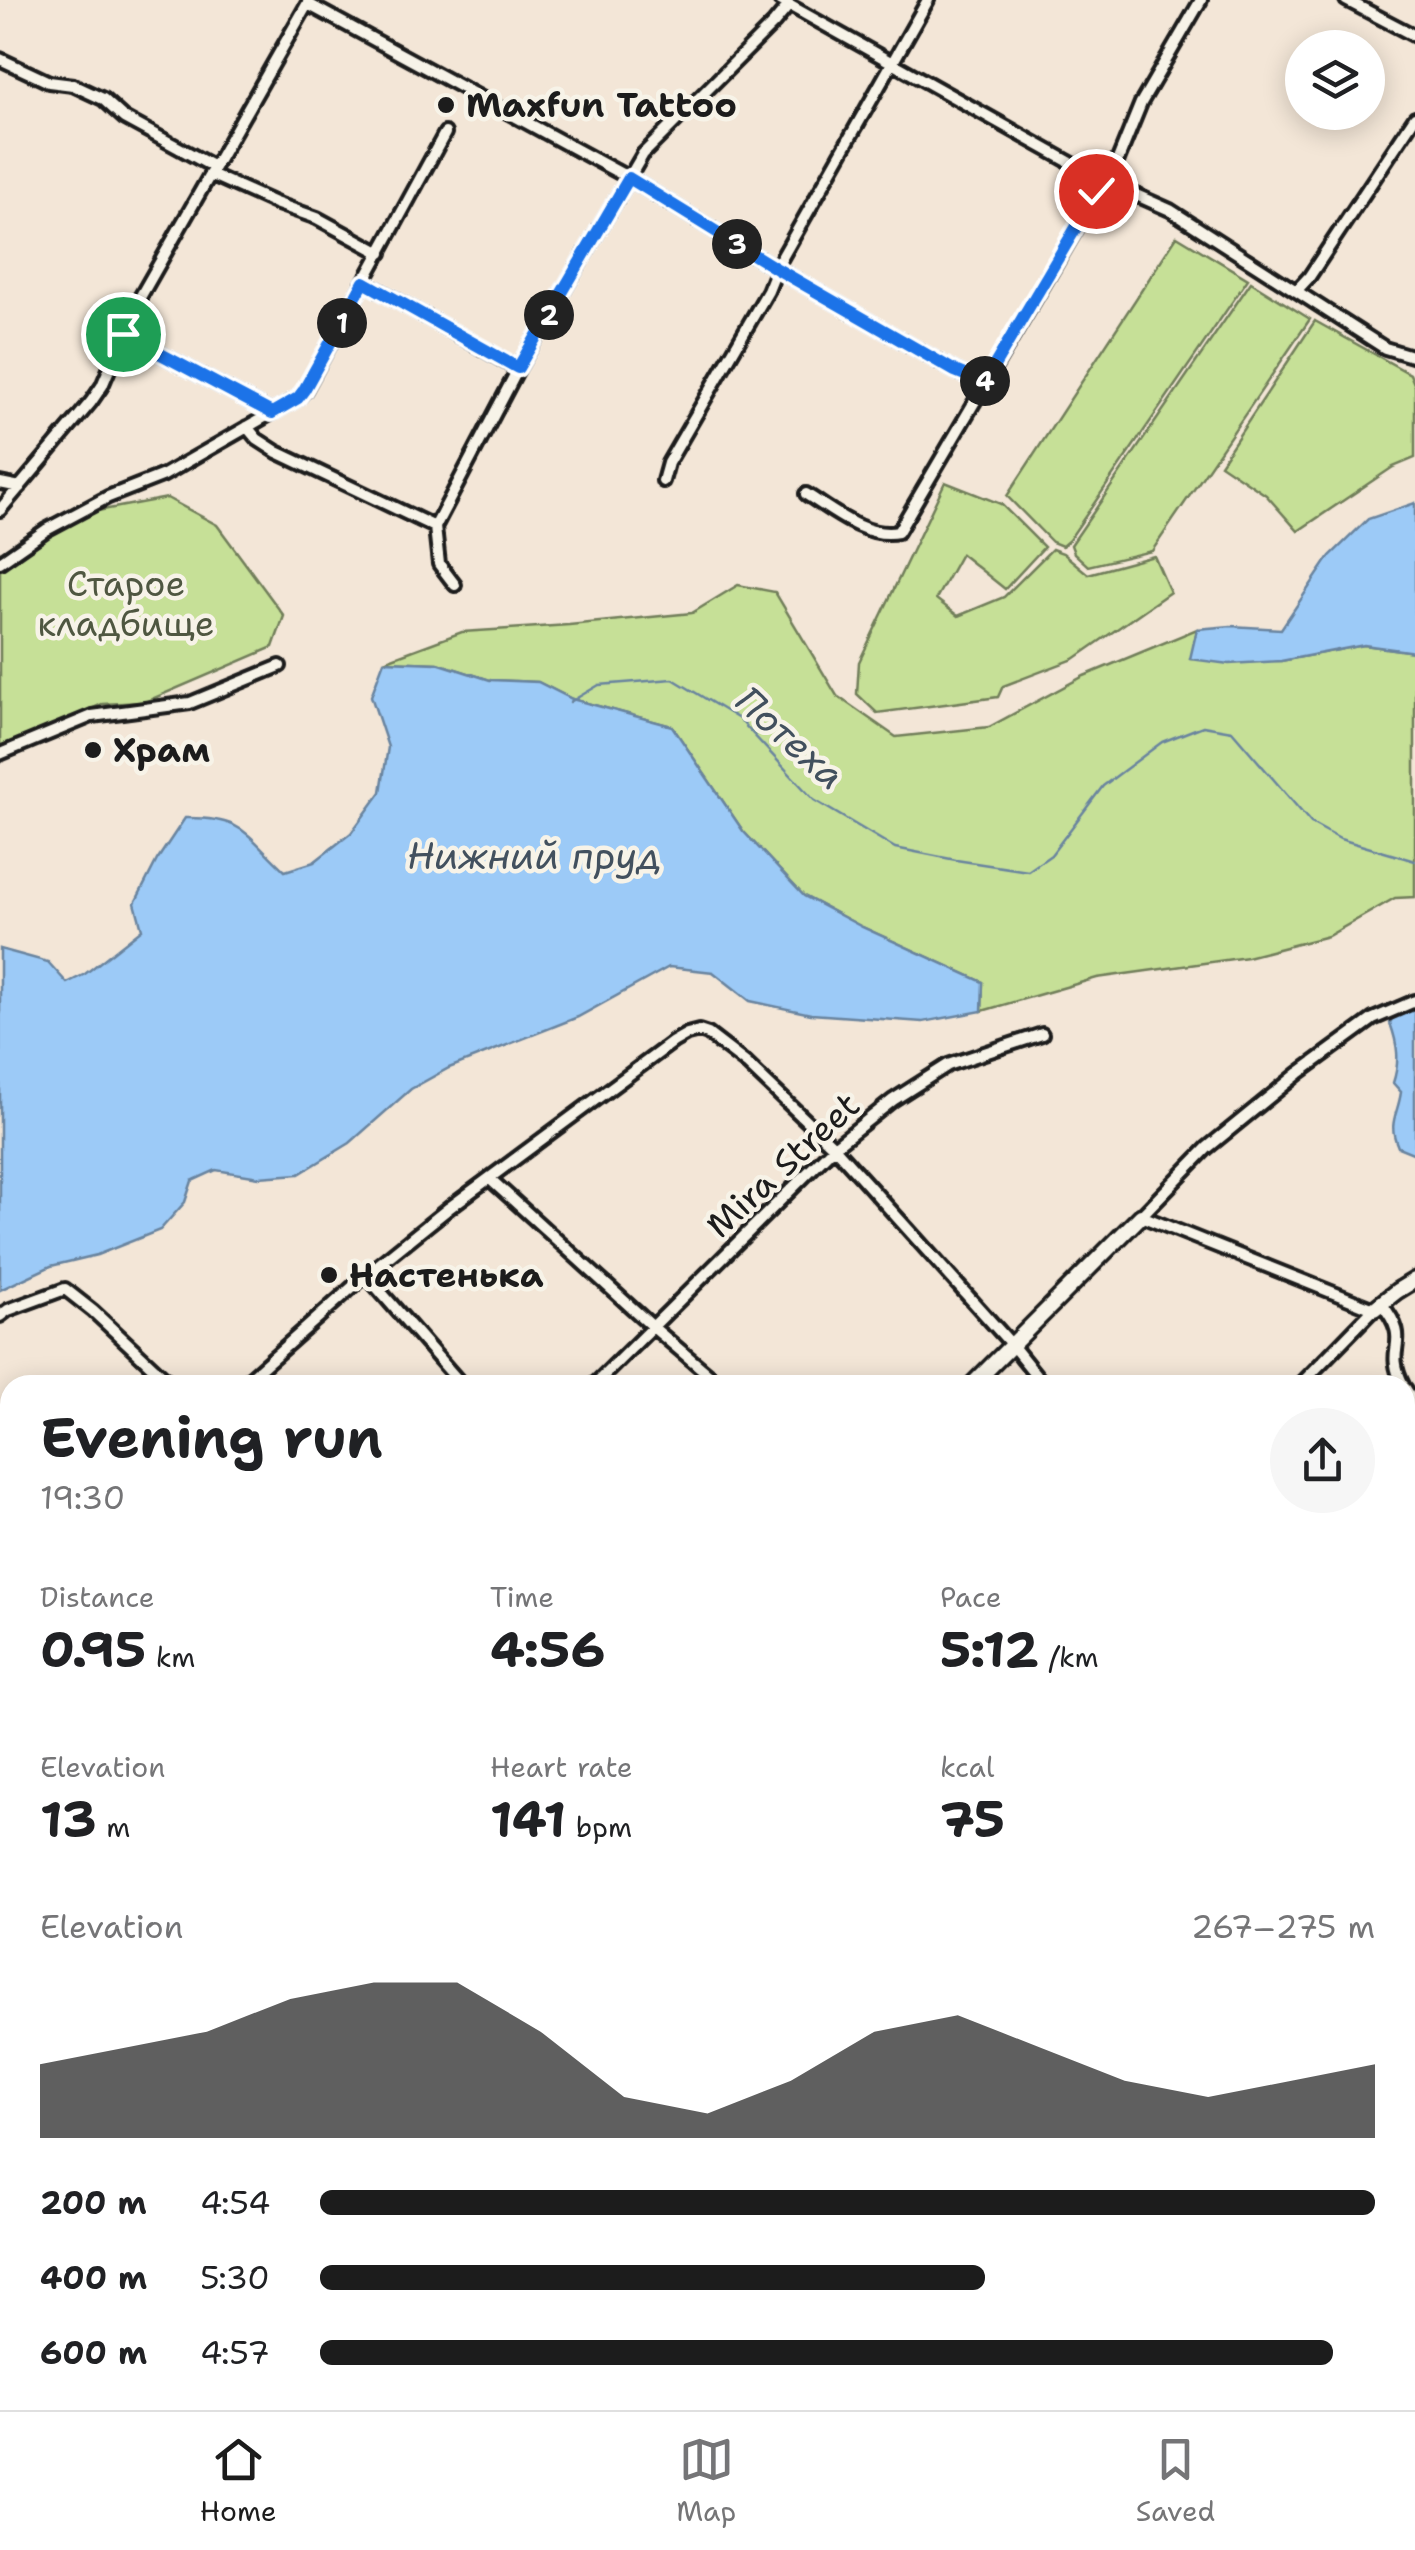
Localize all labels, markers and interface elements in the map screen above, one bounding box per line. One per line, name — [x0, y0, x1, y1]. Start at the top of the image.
map controls — [1285, 30, 1385, 130]
button: layers — [1285, 30, 1385, 130]
place label: Maxfun Tattoo — [466, 81, 737, 128]
marker: Maxfun Tattoo — [435, 94, 457, 116]
pin — [1054, 149, 1139, 234]
icon: check — [1069, 164, 1124, 219]
pin: 3 — [712, 219, 762, 269]
text: 3 — [727, 225, 747, 263]
pin: 2 — [524, 290, 574, 340]
pin — [81, 292, 166, 377]
text: 2 — [539, 296, 559, 334]
pin: 1 — [317, 298, 367, 348]
text: 1 — [336, 304, 348, 342]
icon: arrive — [96, 307, 151, 362]
pin: 4 — [960, 356, 1010, 406]
text: 4 — [975, 362, 995, 400]
park label: Старое кладбище — [37, 560, 215, 647]
water label: Потеха — [725, 675, 856, 800]
place label: Храм — [113, 726, 210, 773]
marker: Храм — [82, 739, 104, 761]
water label: Нижний пруд — [407, 830, 661, 881]
street label: Mira Street — [696, 1081, 870, 1248]
place label: Настенька — [349, 1251, 544, 1298]
marker: Настенька — [318, 1264, 340, 1286]
text: Evening run — [40, 1401, 383, 1475]
button: share — [1270, 1408, 1375, 1513]
text: 19:30 — [40, 1476, 125, 1519]
text: Distance — [40, 1578, 155, 1616]
text: Time — [490, 1578, 554, 1616]
text: Pace — [940, 1578, 1002, 1616]
text: 0.95 — [40, 1616, 146, 1683]
text: 4:56 — [490, 1616, 605, 1683]
text: 5:12 — [940, 1616, 1039, 1683]
text: km — [146, 1638, 195, 1676]
text: /km — [1039, 1638, 1099, 1676]
text: Elevation — [40, 1748, 165, 1786]
text: Heart rate — [490, 1748, 633, 1786]
text: kcal — [940, 1748, 994, 1786]
text: 13 — [40, 1786, 97, 1853]
text: 141 — [490, 1786, 566, 1853]
text: 75 — [940, 1786, 1005, 1853]
text: m — [97, 1808, 130, 1846]
text: bpm — [566, 1808, 632, 1846]
text: Elevation — [40, 1905, 183, 1948]
text: 267–275 m — [1191, 1905, 1375, 1948]
text: 200 m — [40, 2181, 147, 2224]
text: 4:54 — [200, 2181, 270, 2224]
text: 400 m — [40, 2256, 147, 2299]
text: 5:30 — [200, 2256, 270, 2299]
text: 600 m — [40, 2331, 147, 2374]
text: 4:57 — [200, 2331, 270, 2374]
tab: Home — [200, 2432, 277, 2530]
tab: Map — [676, 2432, 736, 2530]
tab: Saved — [1136, 2432, 1215, 2530]

